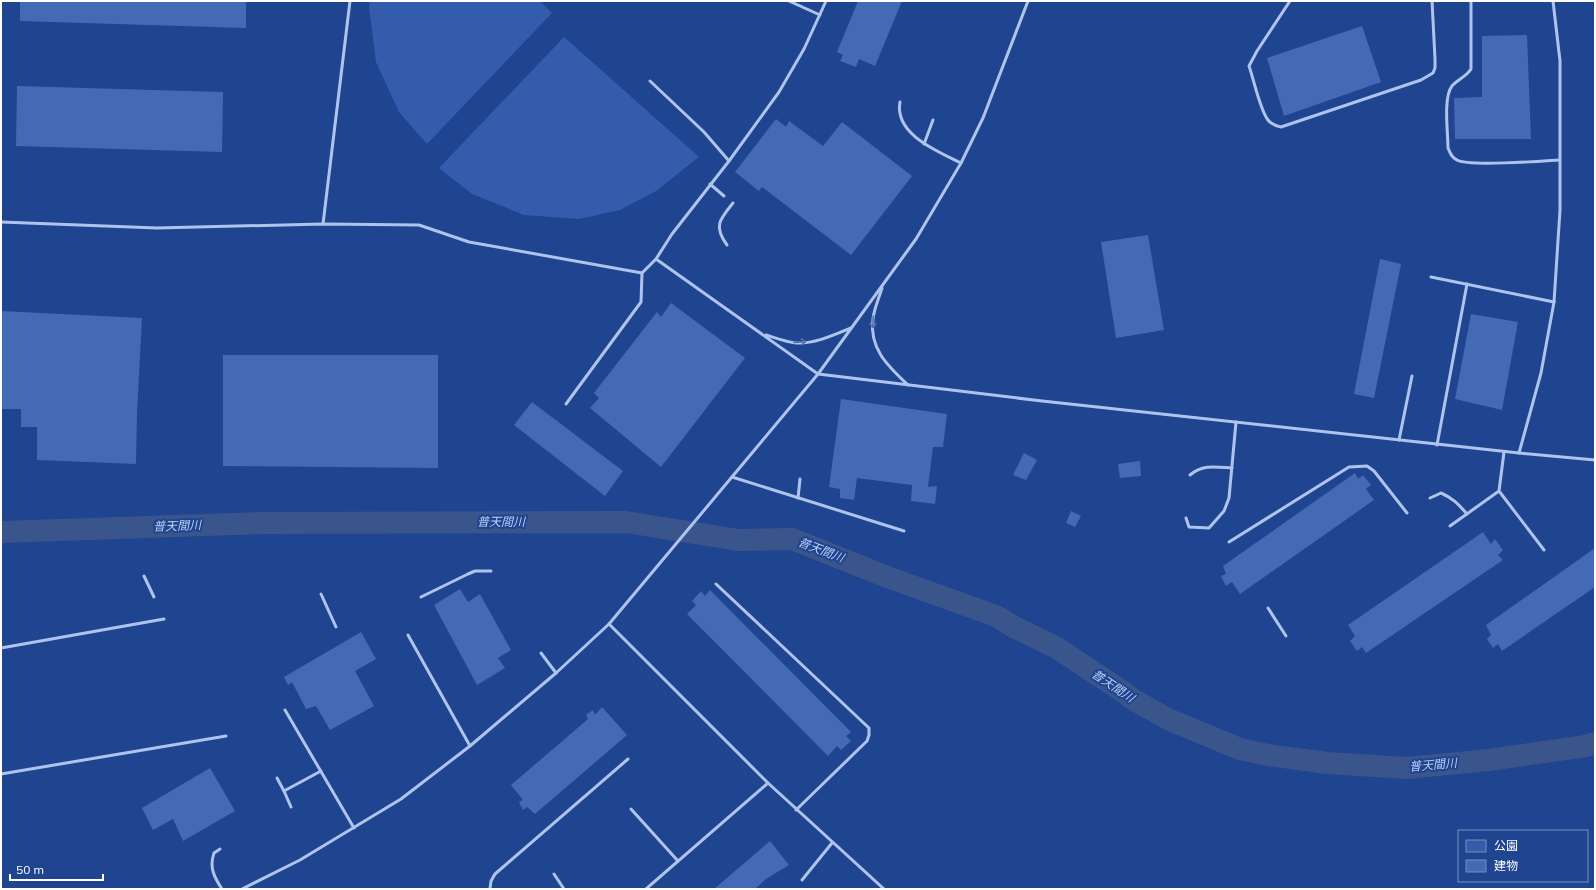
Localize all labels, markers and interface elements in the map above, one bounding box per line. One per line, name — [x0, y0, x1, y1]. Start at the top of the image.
one-way arrow — [870, 315, 877, 328]
one-way arrow — [793, 339, 806, 346]
water label: 普天間川 — [477, 514, 527, 529]
water label: 普天間川 — [153, 517, 203, 534]
water label: 普天間川 — [796, 534, 848, 566]
water label: 普天間川 — [1089, 666, 1139, 706]
water label: 普天間川 — [1408, 755, 1460, 774]
legend — [1458, 830, 1588, 882]
text: 公園 — [1494, 838, 1518, 853]
scale bar — [10, 856, 103, 882]
text: 建物 — [1494, 858, 1518, 873]
text: 50 m — [16, 862, 44, 877]

